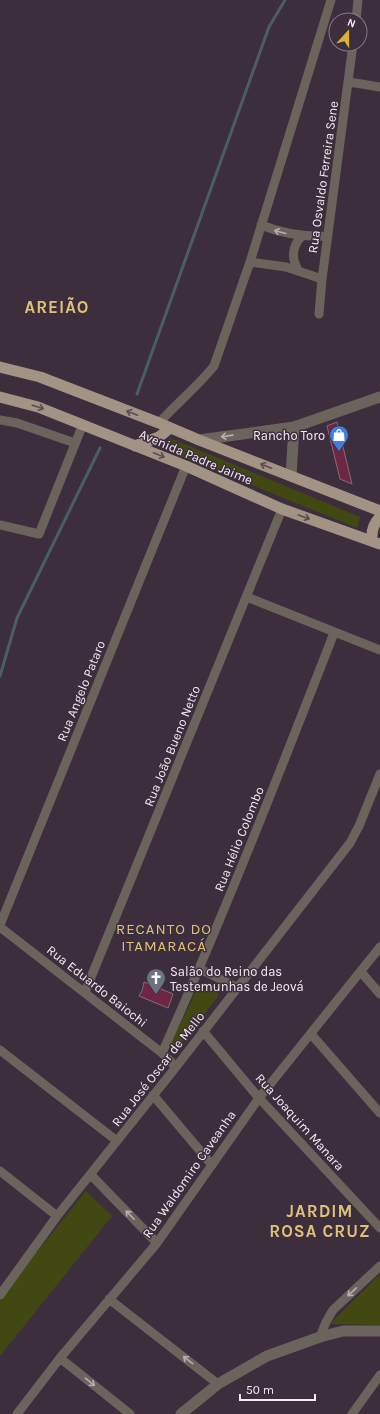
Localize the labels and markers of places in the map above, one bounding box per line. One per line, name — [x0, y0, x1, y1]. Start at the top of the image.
shop icon: Rancho Toro — [328, 424, 350, 452]
place label: Rancho Toro — [253, 428, 325, 443]
place label: Salão do Reino das Testemunhas de Jeová — [170, 964, 304, 994]
church icon: Salão do Reino das Testemunhas de Jeová — [145, 967, 167, 995]

